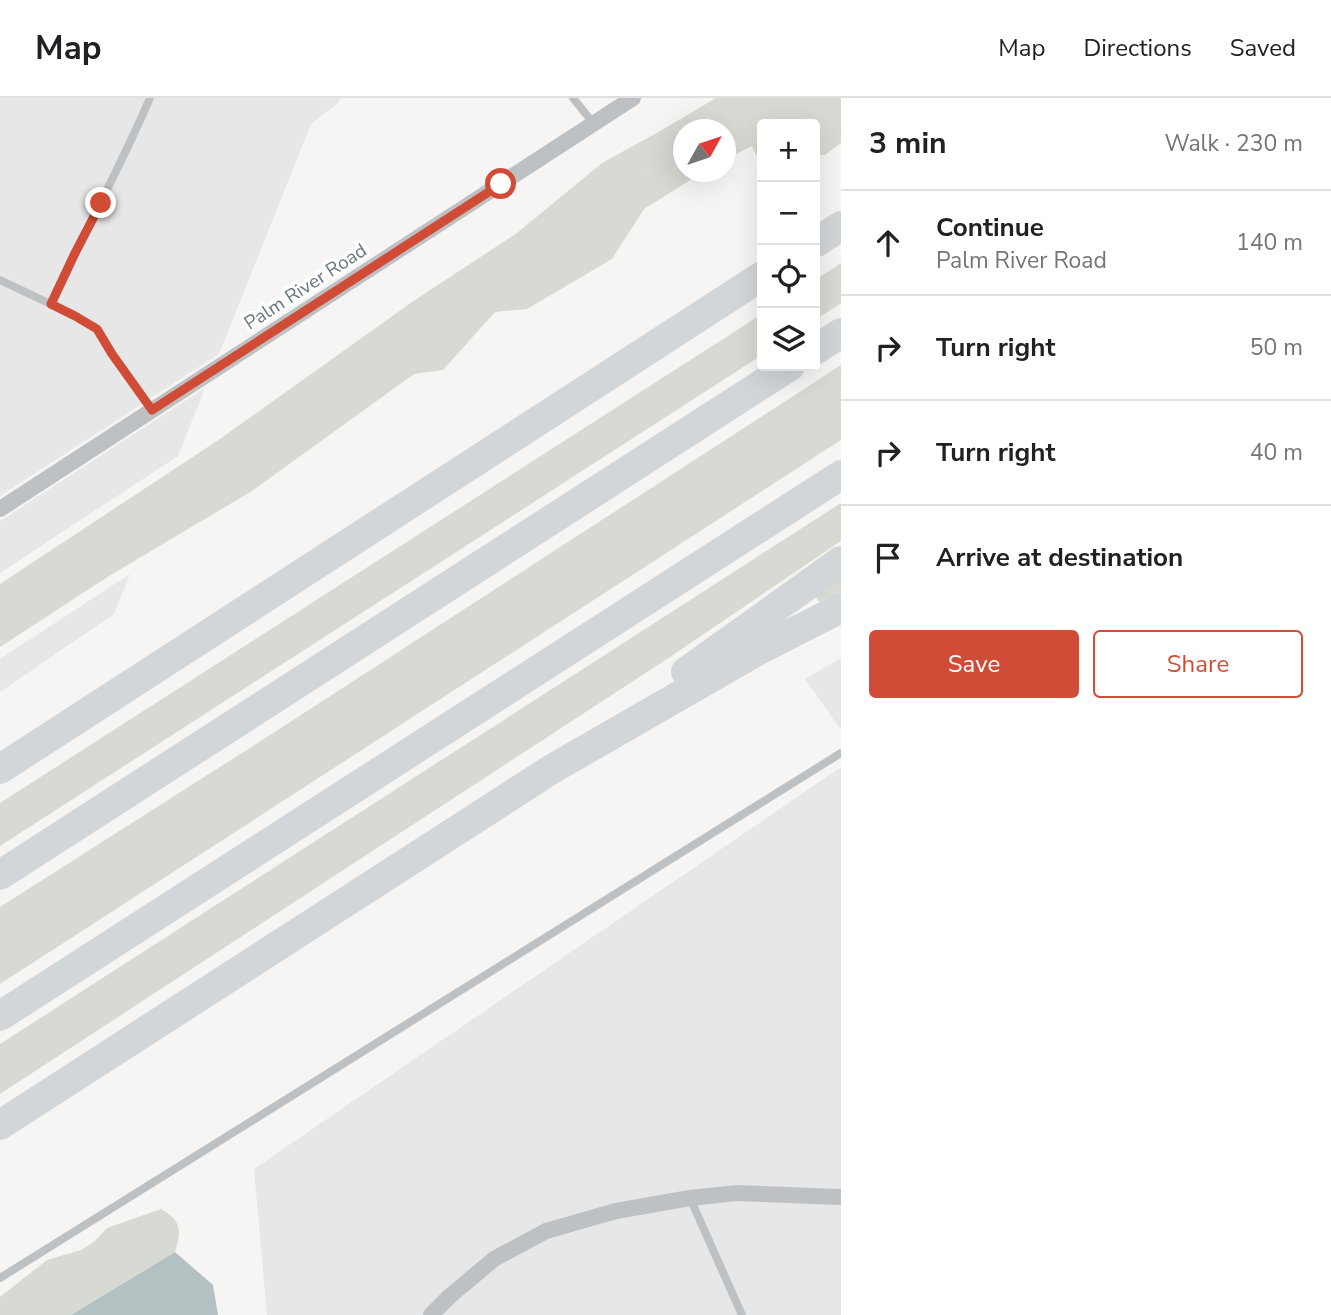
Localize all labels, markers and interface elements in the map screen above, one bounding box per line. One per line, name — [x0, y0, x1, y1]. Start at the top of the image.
text: Map — [35, 26, 102, 71]
text: Map — [998, 32, 1045, 64]
text: Directions — [1083, 32, 1192, 64]
text: Saved — [1230, 32, 1296, 64]
north arrow — [673, 119, 736, 182]
map controls — [757, 119, 820, 371]
button: + — [757, 119, 820, 182]
text: 3 min — [869, 123, 947, 164]
text: Walk · 230 m — [1164, 128, 1303, 159]
route start — [485, 168, 516, 199]
button: − — [757, 182, 820, 245]
route end — [85, 187, 116, 218]
text: Continue — [936, 210, 1044, 245]
icon: ahead — [869, 224, 907, 262]
text: 140 m — [1236, 227, 1303, 258]
street label: Palm River Road — [239, 237, 372, 336]
button: locate — [757, 245, 820, 308]
text: Palm River Road — [936, 245, 1107, 276]
button: layers — [757, 308, 820, 371]
icon: right — [869, 329, 907, 367]
text: Turn right — [936, 330, 1055, 365]
text: 50 m — [1250, 332, 1303, 363]
icon: right — [869, 434, 907, 472]
text: Turn right — [936, 435, 1055, 470]
text: 40 m — [1250, 437, 1303, 468]
icon: arrive — [869, 539, 907, 577]
text: Arrive at destination — [936, 540, 1183, 575]
button: Save — [869, 630, 1079, 698]
button: Share — [1093, 630, 1303, 698]

